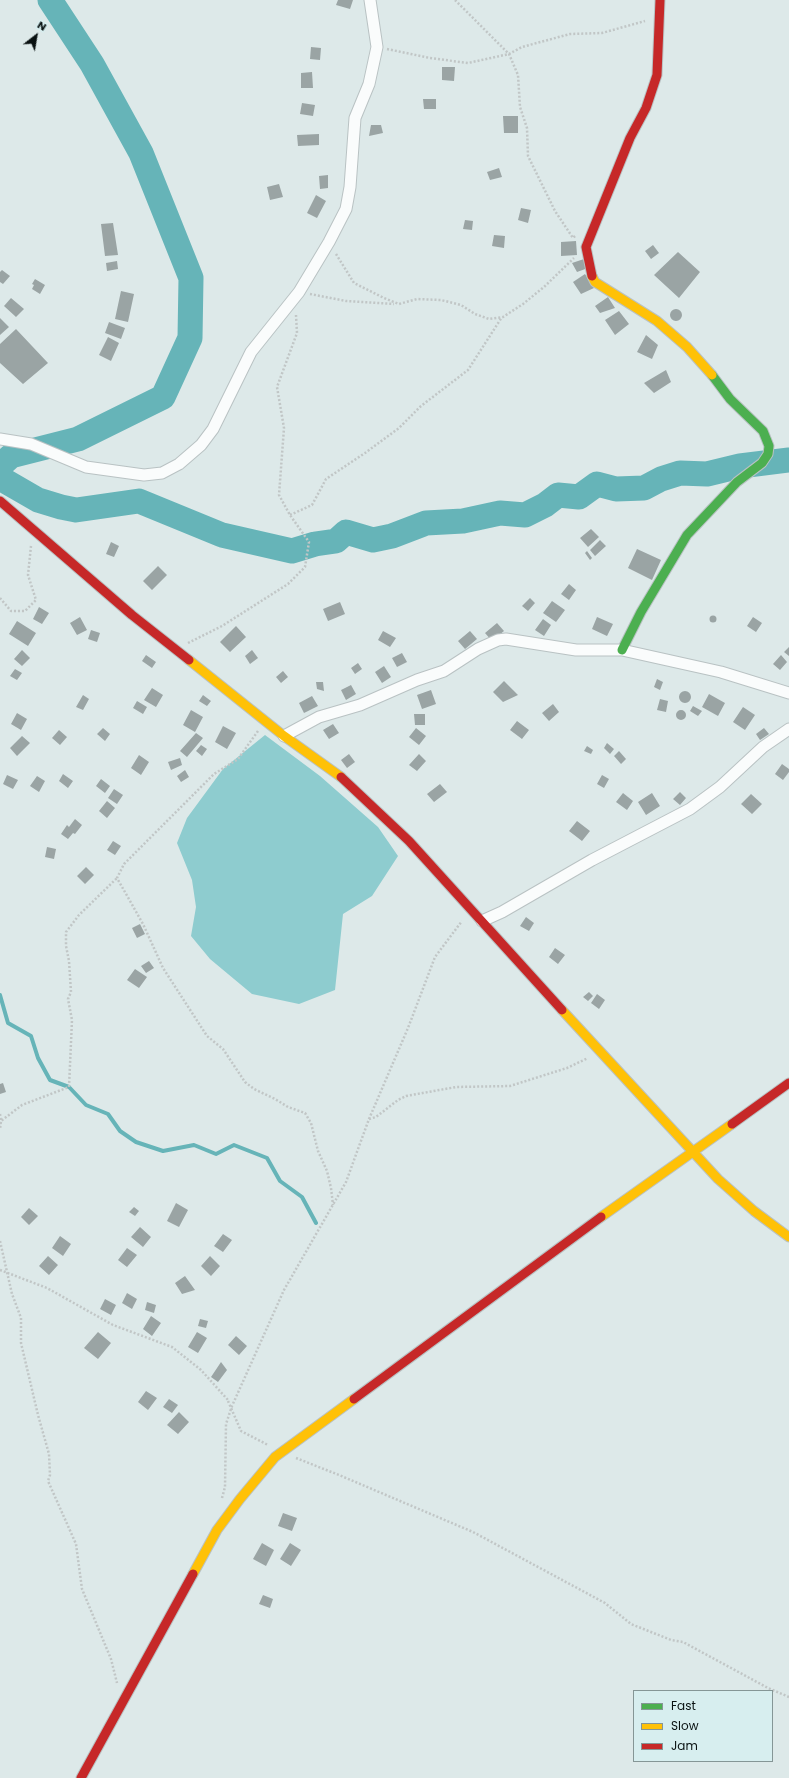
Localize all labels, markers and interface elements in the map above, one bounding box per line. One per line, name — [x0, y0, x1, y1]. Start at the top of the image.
north arrow — [16, 16, 56, 56]
text: N — [35, 17, 50, 35]
legend — [633, 1690, 773, 1762]
text: Fast — [671, 1697, 696, 1714]
text: Slow — [671, 1717, 699, 1734]
text: Jam — [671, 1737, 698, 1754]

